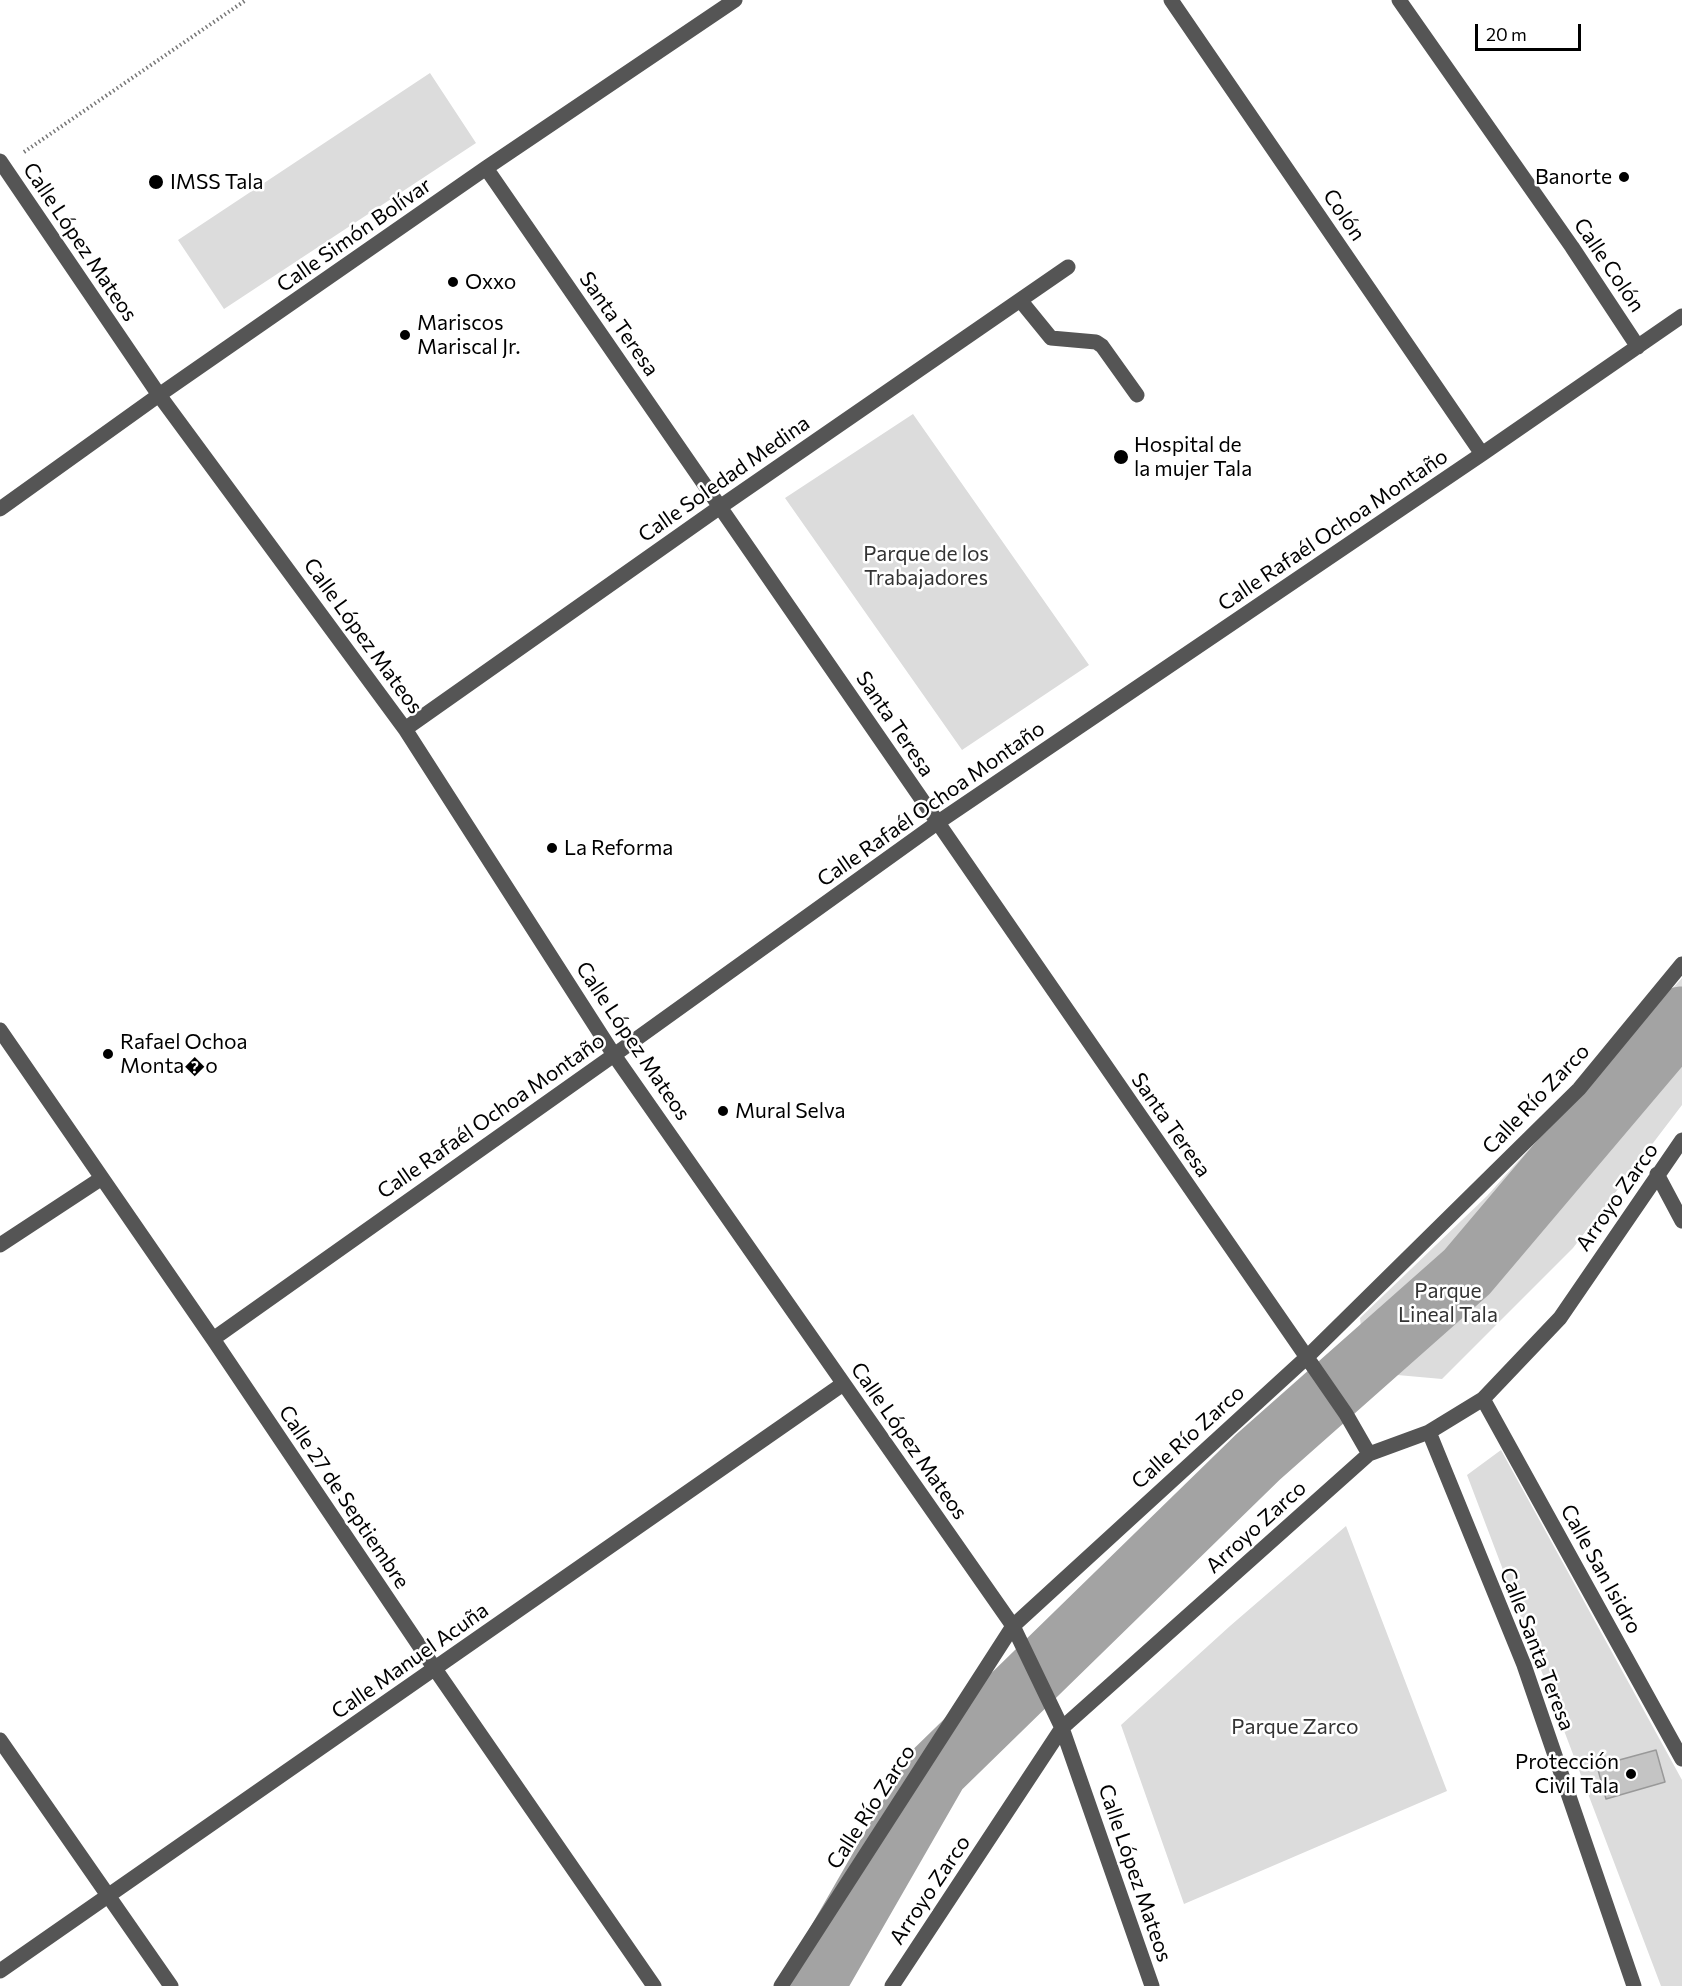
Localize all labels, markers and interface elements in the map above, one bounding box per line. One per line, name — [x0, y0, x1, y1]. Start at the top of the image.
scale bar — [1478, 12, 1584, 50]
text: 20 m — [1486, 23, 1527, 45]
street label: Calle López Mateos — [18, 158, 142, 326]
place label: Banorte — [1535, 164, 1612, 190]
place label: IMSS Tala — [170, 169, 264, 195]
marker: Banorte — [1617, 170, 1631, 184]
street label: Calle Simón Bolívar — [272, 172, 436, 298]
marker: IMSS Tala — [147, 173, 165, 191]
street label: Colón — [1318, 184, 1370, 246]
street label: Calle Colón — [1568, 213, 1650, 317]
street label: Santa Teresa — [574, 267, 664, 381]
place label: Oxxo — [465, 269, 516, 295]
marker: Oxxo — [446, 275, 460, 289]
place label: Mariscos Mariscal Jr. — [417, 310, 520, 360]
marker: Mariscos Mariscal Jr. — [398, 328, 412, 342]
street label: Calle Soledad Medina — [633, 410, 815, 548]
place label: Hospital de la mujer Tala — [1134, 432, 1252, 482]
street label: Calle Rafaél Ochoa Montaño — [1213, 444, 1453, 616]
marker: Hospital de la mujer Tala — [1112, 448, 1130, 466]
park label: Parque de los Trabajadores — [863, 541, 989, 591]
street label: Calle López Mateos — [298, 553, 428, 719]
street label: Santa Teresa — [851, 667, 939, 781]
street label: Calle Rafaél Ochoa Montaño — [813, 716, 1049, 892]
place label: La Reforma — [564, 835, 673, 861]
marker: La Reforma — [545, 841, 559, 855]
street label: Calle López Mateos — [571, 957, 695, 1125]
street label: Calle Rafaél Ochoa Montaño — [373, 1028, 609, 1204]
place label: Rafael Ochoa Monta�o — [120, 1029, 248, 1079]
street label: Calle Río Zarco — [1477, 1039, 1595, 1159]
marker: Rafael Ochoa Monta�o — [101, 1047, 115, 1061]
street label: Santa Teresa — [1126, 1068, 1216, 1182]
place label: Mural Selva — [735, 1098, 846, 1124]
marker: Mural Selva — [716, 1104, 730, 1118]
street label: Arroyo Zarco — [1570, 1138, 1664, 1256]
park label: Parque Lineal Tala — [1398, 1278, 1498, 1328]
street label: Calle López Mateos — [845, 1358, 973, 1524]
street label: Calle Río Zarco — [1126, 1380, 1250, 1494]
street label: Calle 27 de Septiembre — [273, 1401, 415, 1593]
street label: Arroyo Zarco — [1201, 1475, 1311, 1579]
street label: Calle San Isidro — [1555, 1500, 1647, 1638]
street label: Calle Santa Teresa — [1494, 1564, 1580, 1734]
street label: Calle Manuel Acuña — [327, 1598, 493, 1724]
park label: Parque Zarco — [1231, 1714, 1359, 1740]
street label: Calle Río Zarco — [821, 1740, 921, 1874]
place label: Protección Civil Tala — [1515, 1749, 1619, 1799]
marker: Protección Civil Tala — [1624, 1767, 1638, 1781]
street label: Calle López Mateos — [1093, 1781, 1177, 1965]
street label: Arroyo Zarco — [884, 1831, 976, 1949]

